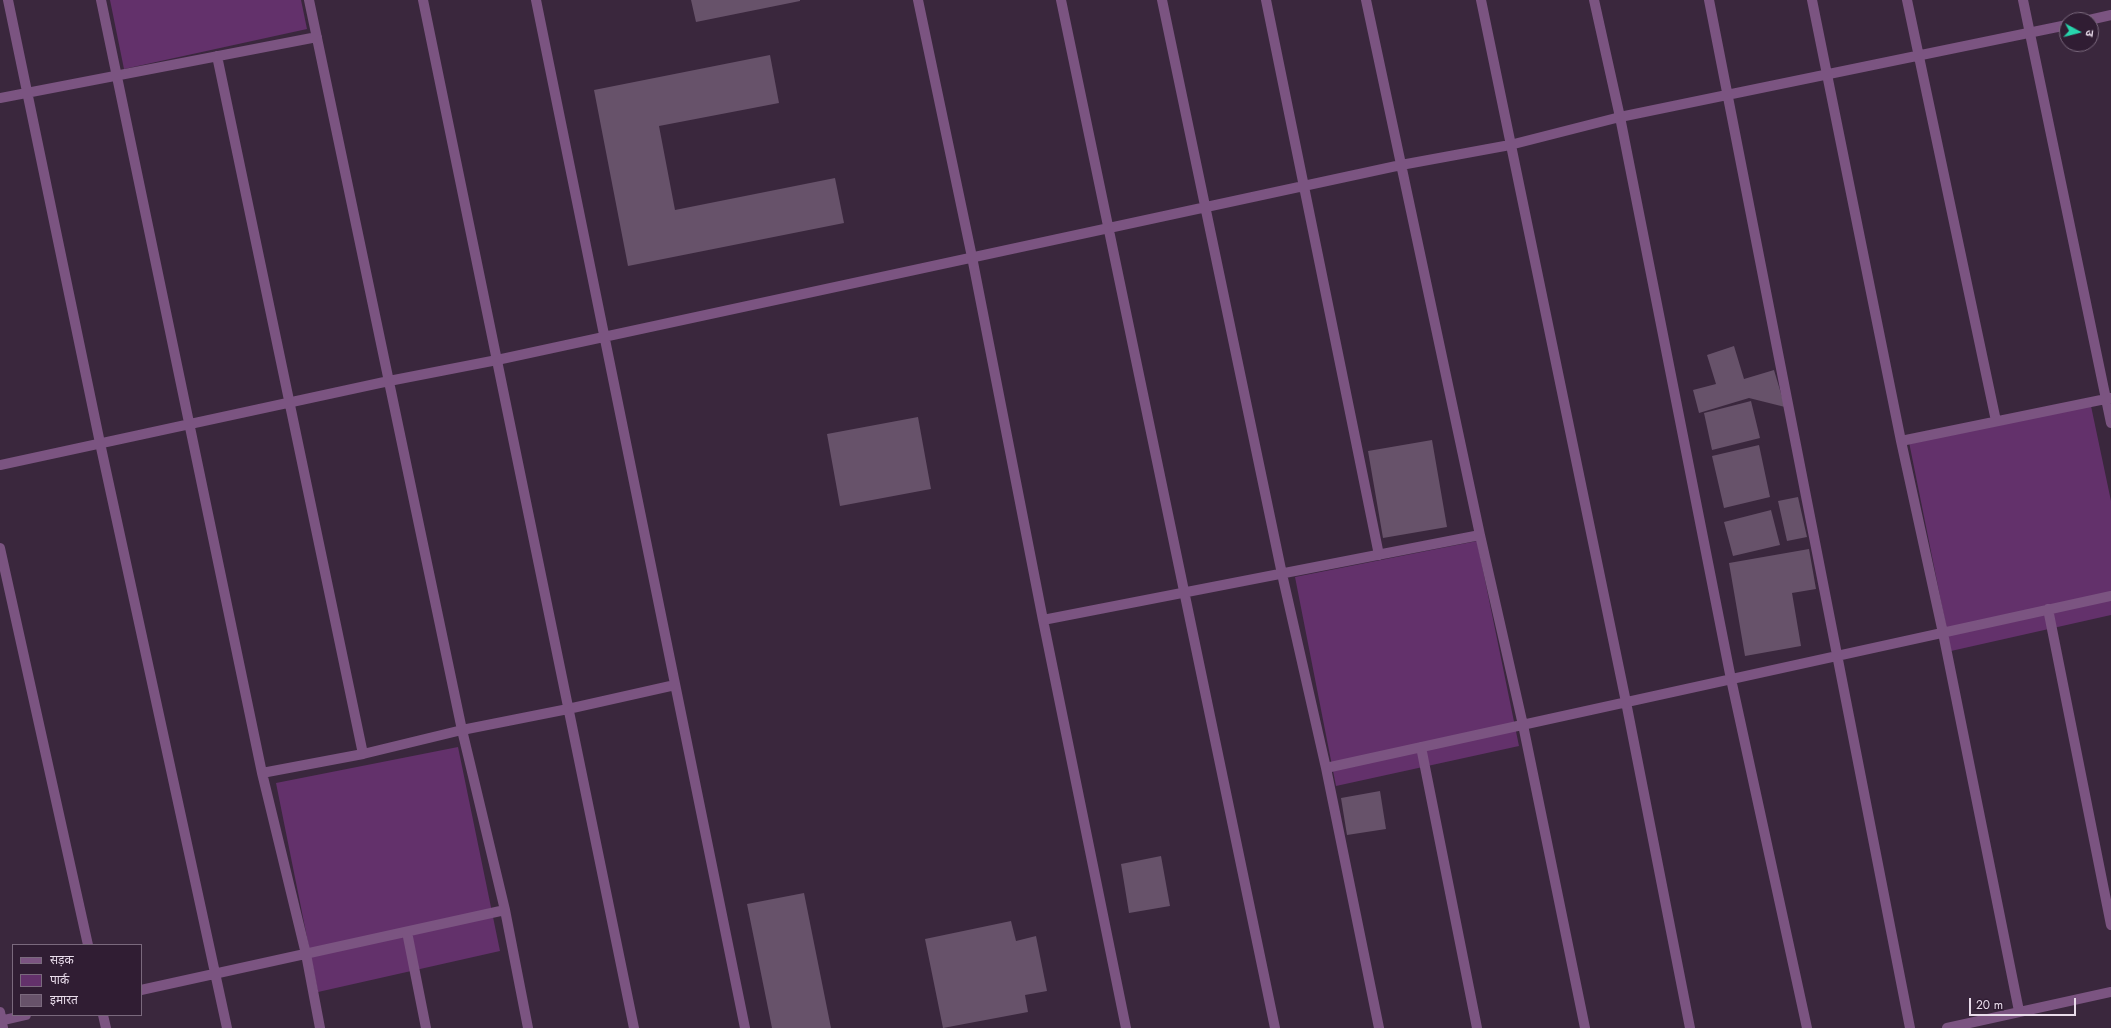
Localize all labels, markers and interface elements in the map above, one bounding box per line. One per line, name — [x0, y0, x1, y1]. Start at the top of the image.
north arrow — [2059, 12, 2099, 52]
text: उ — [2082, 29, 2098, 38]
legend — [12, 944, 142, 1016]
text: सड़क — [50, 951, 74, 969]
text: पार्क — [50, 971, 69, 989]
scale bar — [1971, 990, 2078, 1016]
text: इमारत — [50, 991, 78, 1009]
text: 20 m — [1976, 996, 2003, 1014]

